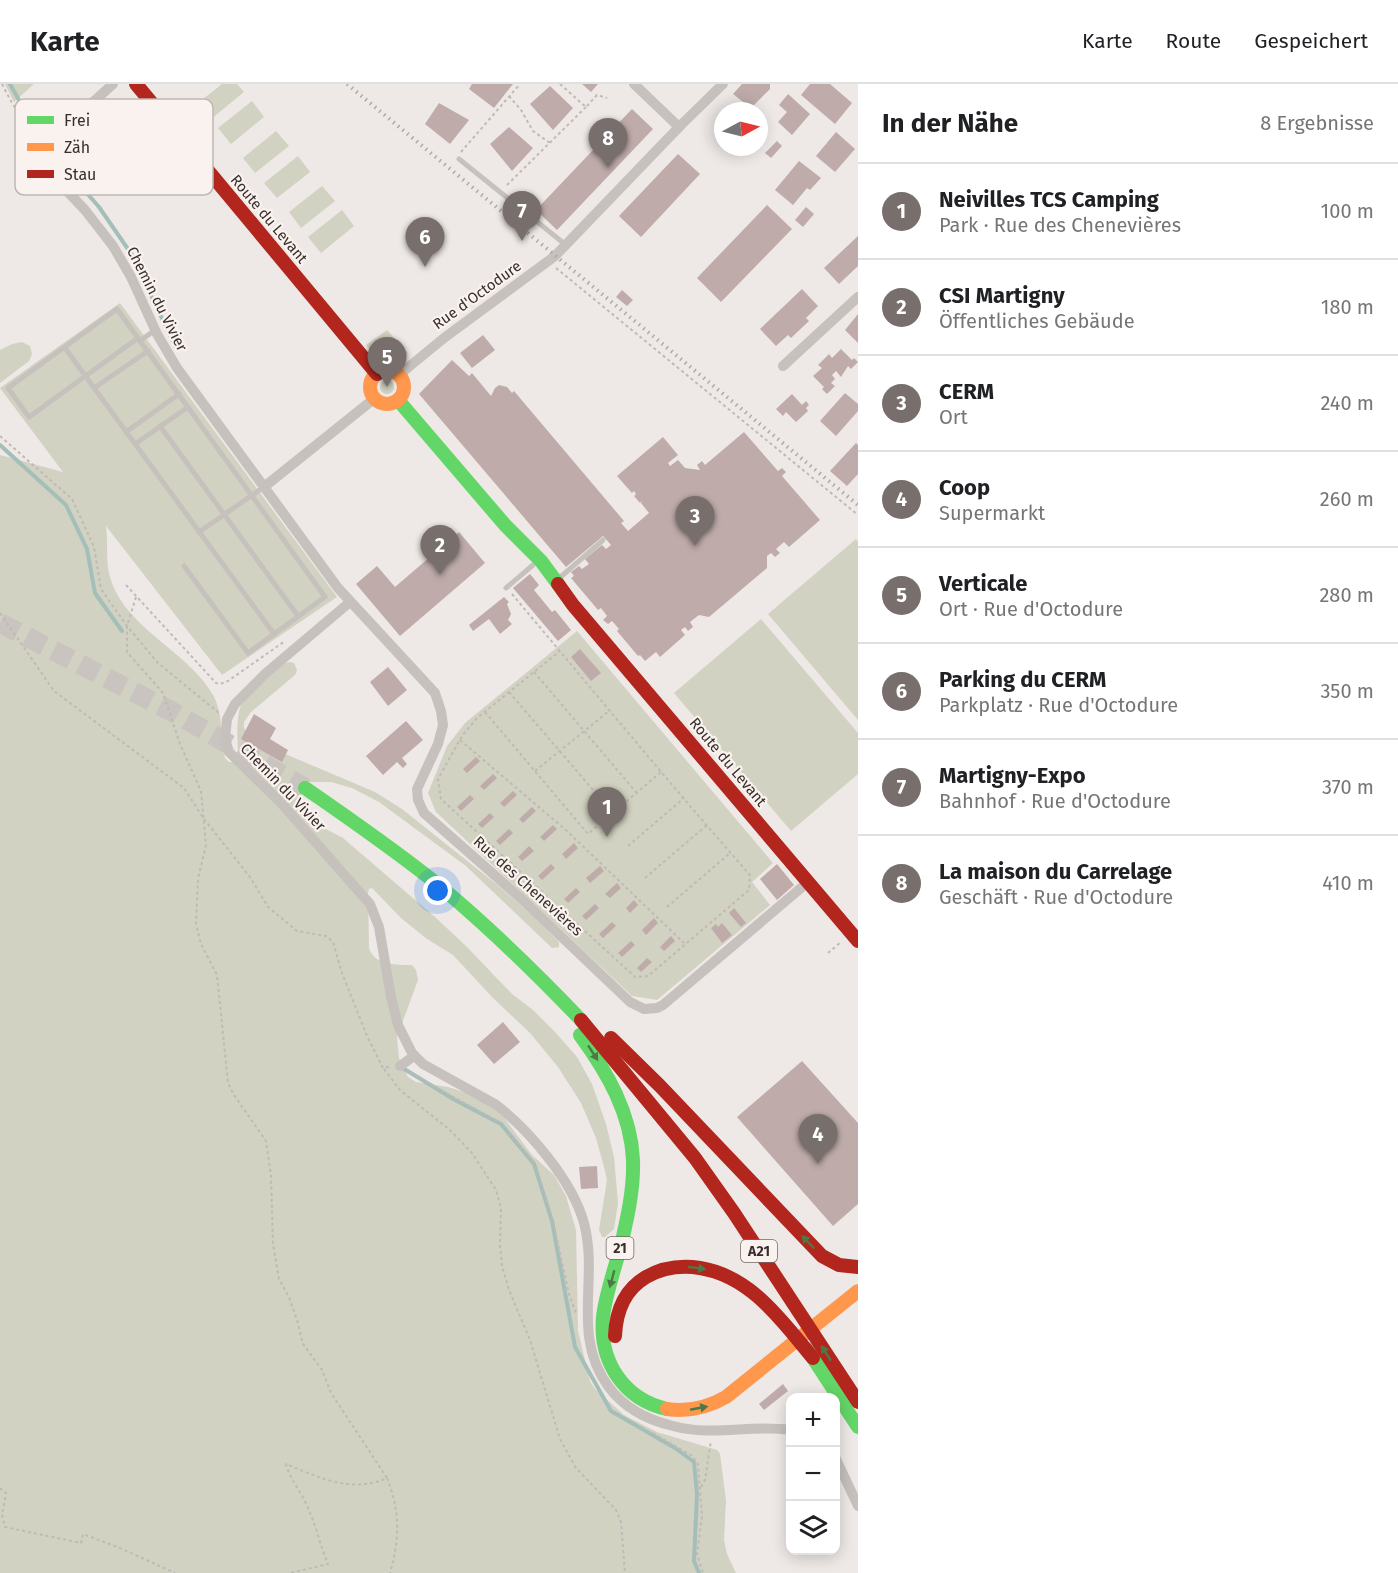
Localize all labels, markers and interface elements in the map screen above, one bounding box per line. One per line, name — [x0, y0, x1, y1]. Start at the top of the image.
text: Karte — [30, 25, 100, 58]
text: Karte — [1082, 28, 1133, 54]
text: Route — [1166, 28, 1221, 54]
text: Gespeichert — [1254, 28, 1368, 54]
legend — [15, 99, 213, 195]
north arrow — [714, 102, 768, 156]
text: In der Nähe — [882, 108, 1018, 139]
text: Frei — [64, 111, 90, 130]
text: 8 Ergebnisse — [1260, 111, 1374, 135]
pin: 8 — [588, 118, 628, 168]
text: Zäh — [64, 138, 90, 157]
text: Stau — [64, 165, 96, 184]
street label: Route du Levant — [227, 171, 312, 267]
text: Neivilles TCS Camping — [939, 186, 1159, 213]
pin: 7 — [502, 192, 542, 241]
text: 1 — [897, 199, 906, 223]
text: 100 m — [1321, 199, 1374, 223]
text: Park · Rue des Chenevières — [939, 213, 1181, 237]
pin: 6 — [406, 218, 444, 267]
street label: Chemin du Vivier — [123, 244, 191, 354]
street label: Rue d'Octodure — [429, 257, 525, 333]
text: CSI Martigny — [939, 282, 1065, 309]
text: 2 — [896, 295, 907, 319]
text: 180 m — [1321, 295, 1374, 319]
text: Öffentliches Gebäude — [939, 309, 1135, 333]
pin: 5 — [368, 338, 406, 387]
text: CERM — [939, 378, 994, 405]
text: 3 — [896, 391, 907, 415]
text: 240 m — [1320, 391, 1374, 415]
text: Ort — [939, 405, 968, 429]
text: Coop — [939, 474, 990, 501]
text: 4 — [896, 487, 907, 511]
text: 260 m — [1320, 487, 1374, 511]
pin: 3 — [676, 496, 714, 546]
text: Supermarkt — [939, 501, 1045, 525]
pin: 2 — [420, 526, 460, 575]
text: Verticale — [939, 570, 1027, 597]
text: 5 — [896, 583, 907, 607]
text: 280 m — [1319, 583, 1374, 607]
text: Ort · Rue d'Octodure — [939, 597, 1123, 621]
text: Parking du CERM — [939, 666, 1106, 693]
text: 6 — [896, 679, 907, 703]
text: 350 m — [1320, 679, 1374, 703]
text: Parkplatz · Rue d'Octodure — [939, 693, 1178, 717]
street label: Route du Levant — [686, 714, 771, 810]
street label: Chemin du Vivier — [237, 739, 330, 835]
text: Martigny-Expo — [939, 762, 1086, 789]
text: 7 — [897, 775, 906, 799]
text: 370 m — [1322, 775, 1374, 799]
pin: 1 — [588, 788, 626, 837]
text: Bahnhof · Rue d'Octodure — [939, 789, 1171, 813]
street label: Rue des Chenevières — [470, 832, 586, 940]
text: La maison du Carrelage — [939, 858, 1172, 885]
text: 8 — [896, 871, 907, 895]
text: 410 m — [1322, 871, 1374, 895]
your location — [423, 876, 452, 905]
text: Geschäft · Rue d'Octodure — [939, 885, 1173, 909]
one-way arrow — [588, 1045, 599, 1062]
pin: 4 — [798, 1114, 838, 1164]
one-way arrow — [801, 1234, 815, 1249]
road number: 21 — [606, 1237, 634, 1259]
road number: A21 — [741, 1240, 777, 1262]
one-way arrow — [687, 1263, 706, 1273]
one-way arrow — [607, 1271, 616, 1289]
one-way arrow — [821, 1345, 832, 1361]
map controls — [786, 1393, 840, 1555]
button: + — [786, 1393, 840, 1447]
one-way arrow — [690, 1403, 709, 1412]
button: − — [786, 1447, 840, 1501]
button: layers — [786, 1501, 840, 1555]

